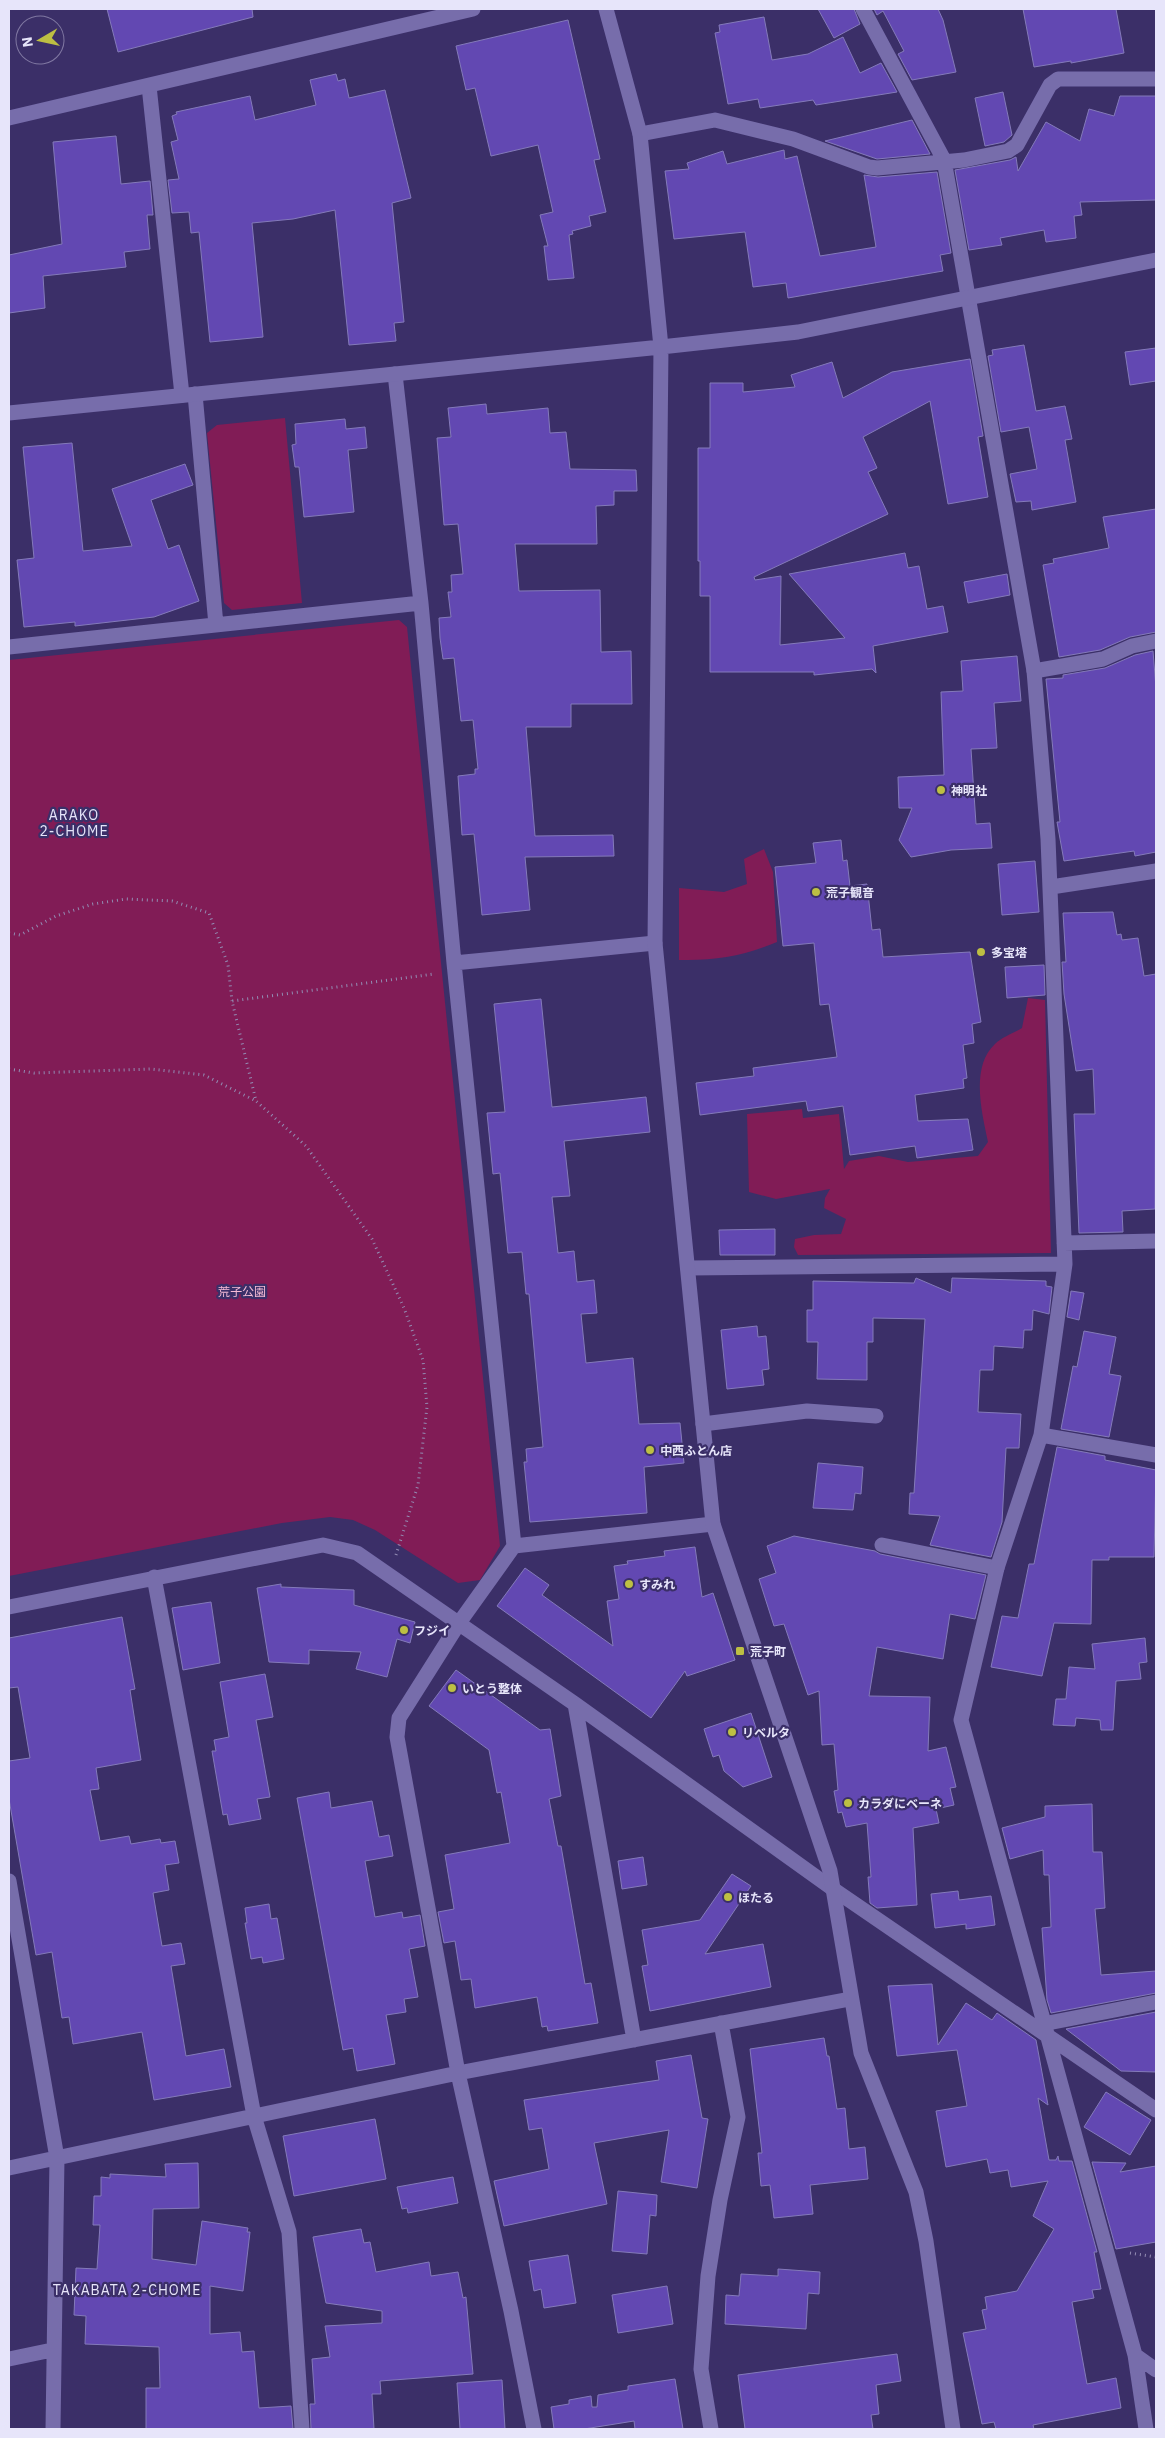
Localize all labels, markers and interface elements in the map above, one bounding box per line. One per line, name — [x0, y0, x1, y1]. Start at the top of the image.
north arrow — [15, 15, 65, 65]
text: N — [17, 36, 37, 48]
place label: 神明社 — [951, 783, 987, 798]
marker: 神明社 — [935, 784, 947, 796]
district label: ARAKO 2-CHOME — [39, 806, 109, 840]
place label: 荒子観音 — [826, 885, 874, 900]
marker: 荒子観音 — [810, 886, 822, 898]
place label: 多宝塔 — [991, 945, 1027, 960]
marker: 多宝塔 — [975, 946, 987, 958]
park label: 荒子公園 — [218, 1284, 266, 1299]
place label: 中西ふとん店 — [660, 1443, 732, 1458]
marker: 中西ふとん店 — [644, 1444, 656, 1456]
place label: すみれ — [639, 1577, 675, 1592]
marker: すみれ — [623, 1578, 635, 1590]
place label: フジイ — [414, 1623, 450, 1638]
marker: フジイ — [398, 1624, 410, 1636]
place label: 荒子町 — [750, 1644, 786, 1659]
marker: 荒子町 — [734, 1645, 746, 1657]
place label: いとう整体 — [462, 1681, 522, 1696]
marker: いとう整体 — [446, 1682, 458, 1694]
place label: リベルタ — [742, 1725, 790, 1740]
marker: リベルタ — [726, 1726, 738, 1738]
place label: カラダにベーネ — [858, 1796, 942, 1811]
marker: カラダにベーネ — [842, 1797, 854, 1809]
place label: ほたる — [738, 1890, 774, 1905]
marker: ほたる — [722, 1891, 734, 1903]
district label: TAKABATA 2-CHOME — [53, 2281, 201, 2299]

